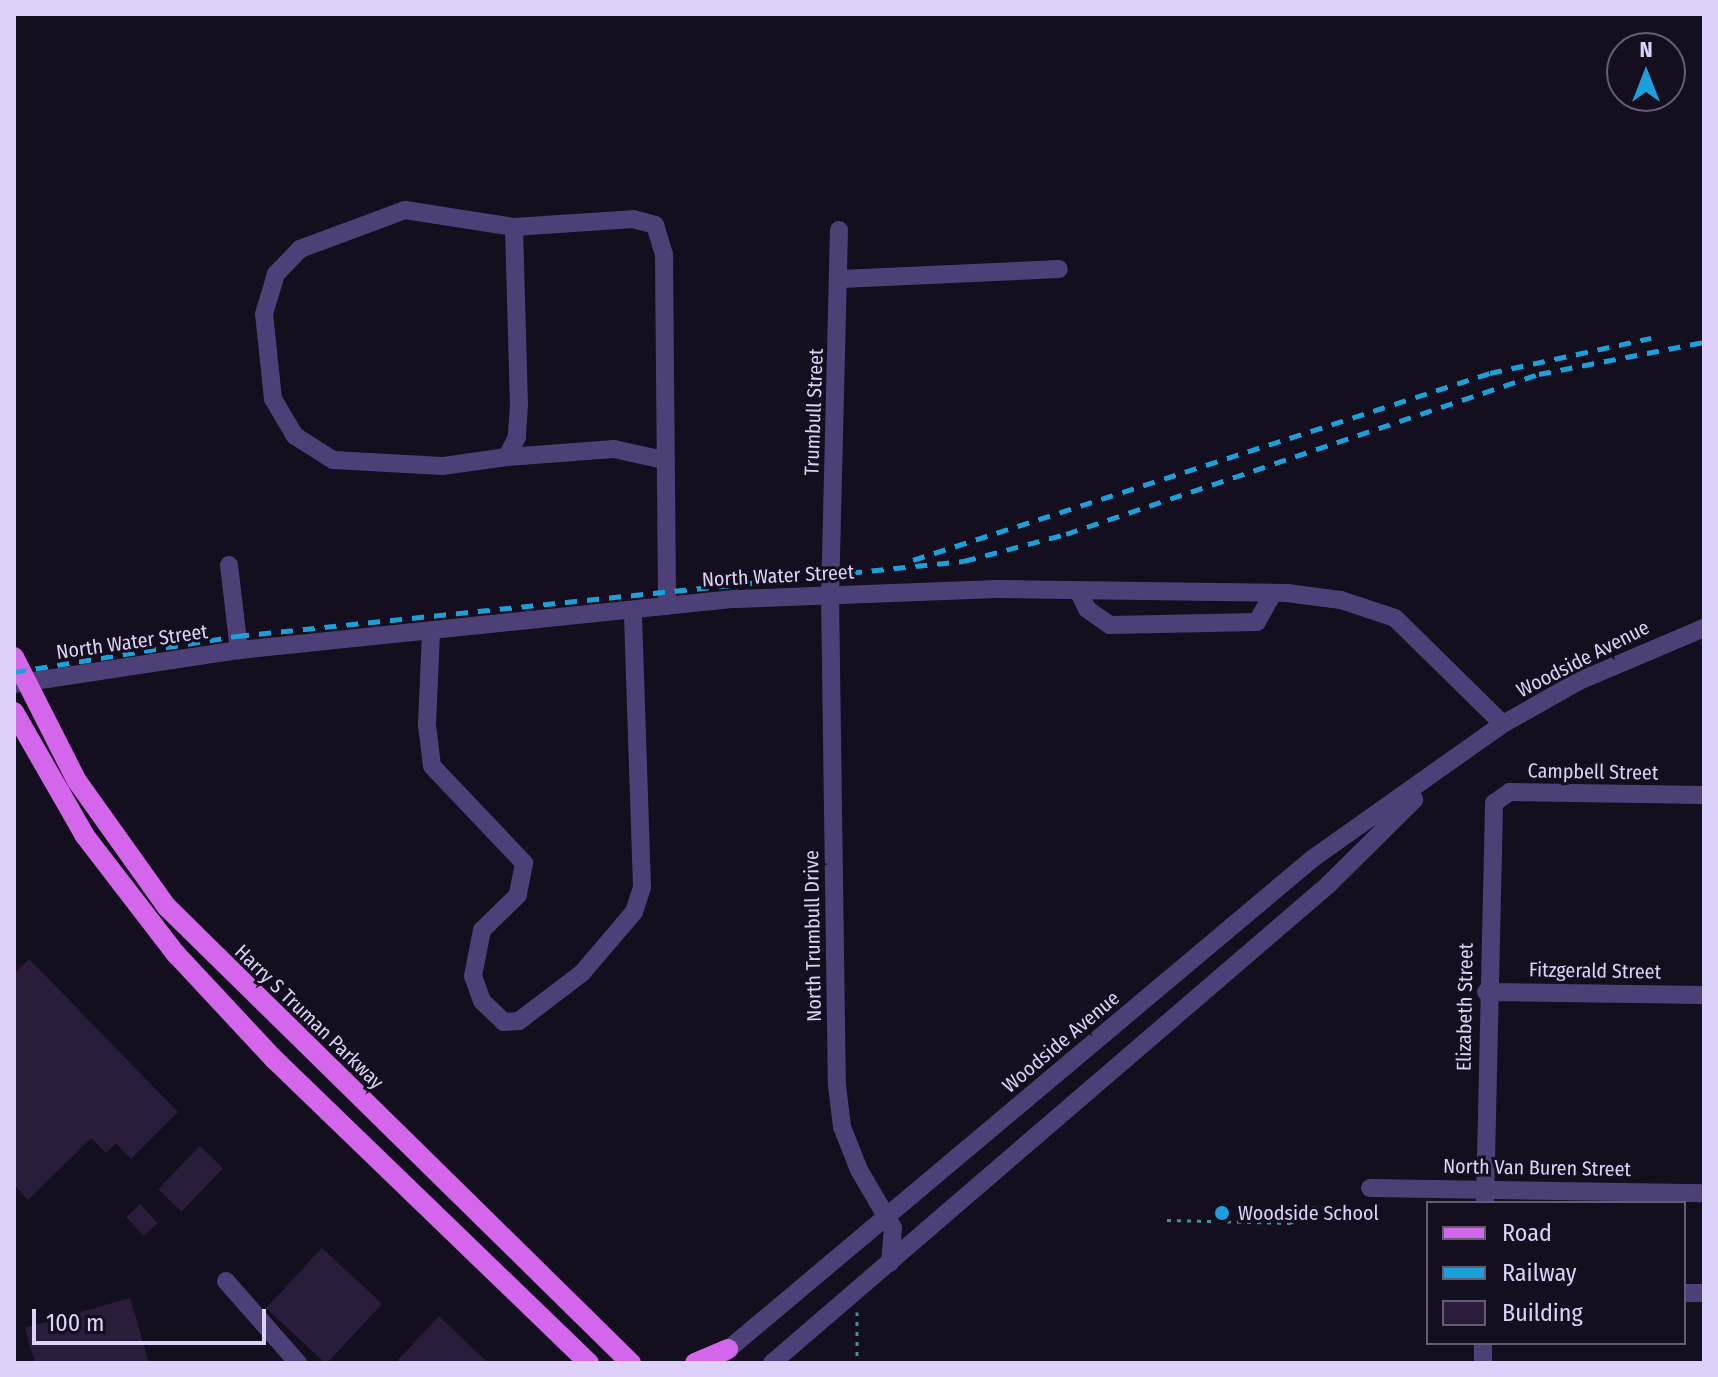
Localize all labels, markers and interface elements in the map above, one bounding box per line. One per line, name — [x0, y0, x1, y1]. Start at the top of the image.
north arrow — [1606, 32, 1686, 112]
text: N — [1639, 36, 1653, 63]
street label: Trumbull Street — [800, 348, 828, 476]
street label: North Water Street — [701, 560, 855, 592]
street label: Woodside Avenue — [1513, 615, 1653, 703]
street label: North Water Street — [55, 619, 209, 665]
street label: Campbell Street — [1527, 759, 1659, 785]
street label: North Trumbull Drive — [800, 850, 826, 1022]
street label: Harry S Truman Parkway — [230, 940, 388, 1094]
street label: Elizabeth Street — [1452, 943, 1478, 1071]
street label: Fitzgerald Street — [1529, 958, 1661, 984]
street label: Woodside Avenue — [998, 986, 1124, 1098]
street label: North Van Buren Street — [1443, 1154, 1631, 1182]
place label: Woodside School — [1238, 1201, 1379, 1225]
legend — [1426, 1201, 1686, 1345]
marker: Woodside School — [1213, 1204, 1231, 1222]
text: Road — [1502, 1219, 1552, 1247]
text: Railway — [1502, 1259, 1577, 1287]
scale bar — [36, 1293, 270, 1343]
text: Building — [1502, 1299, 1583, 1327]
text: 100 m — [46, 1309, 104, 1337]

